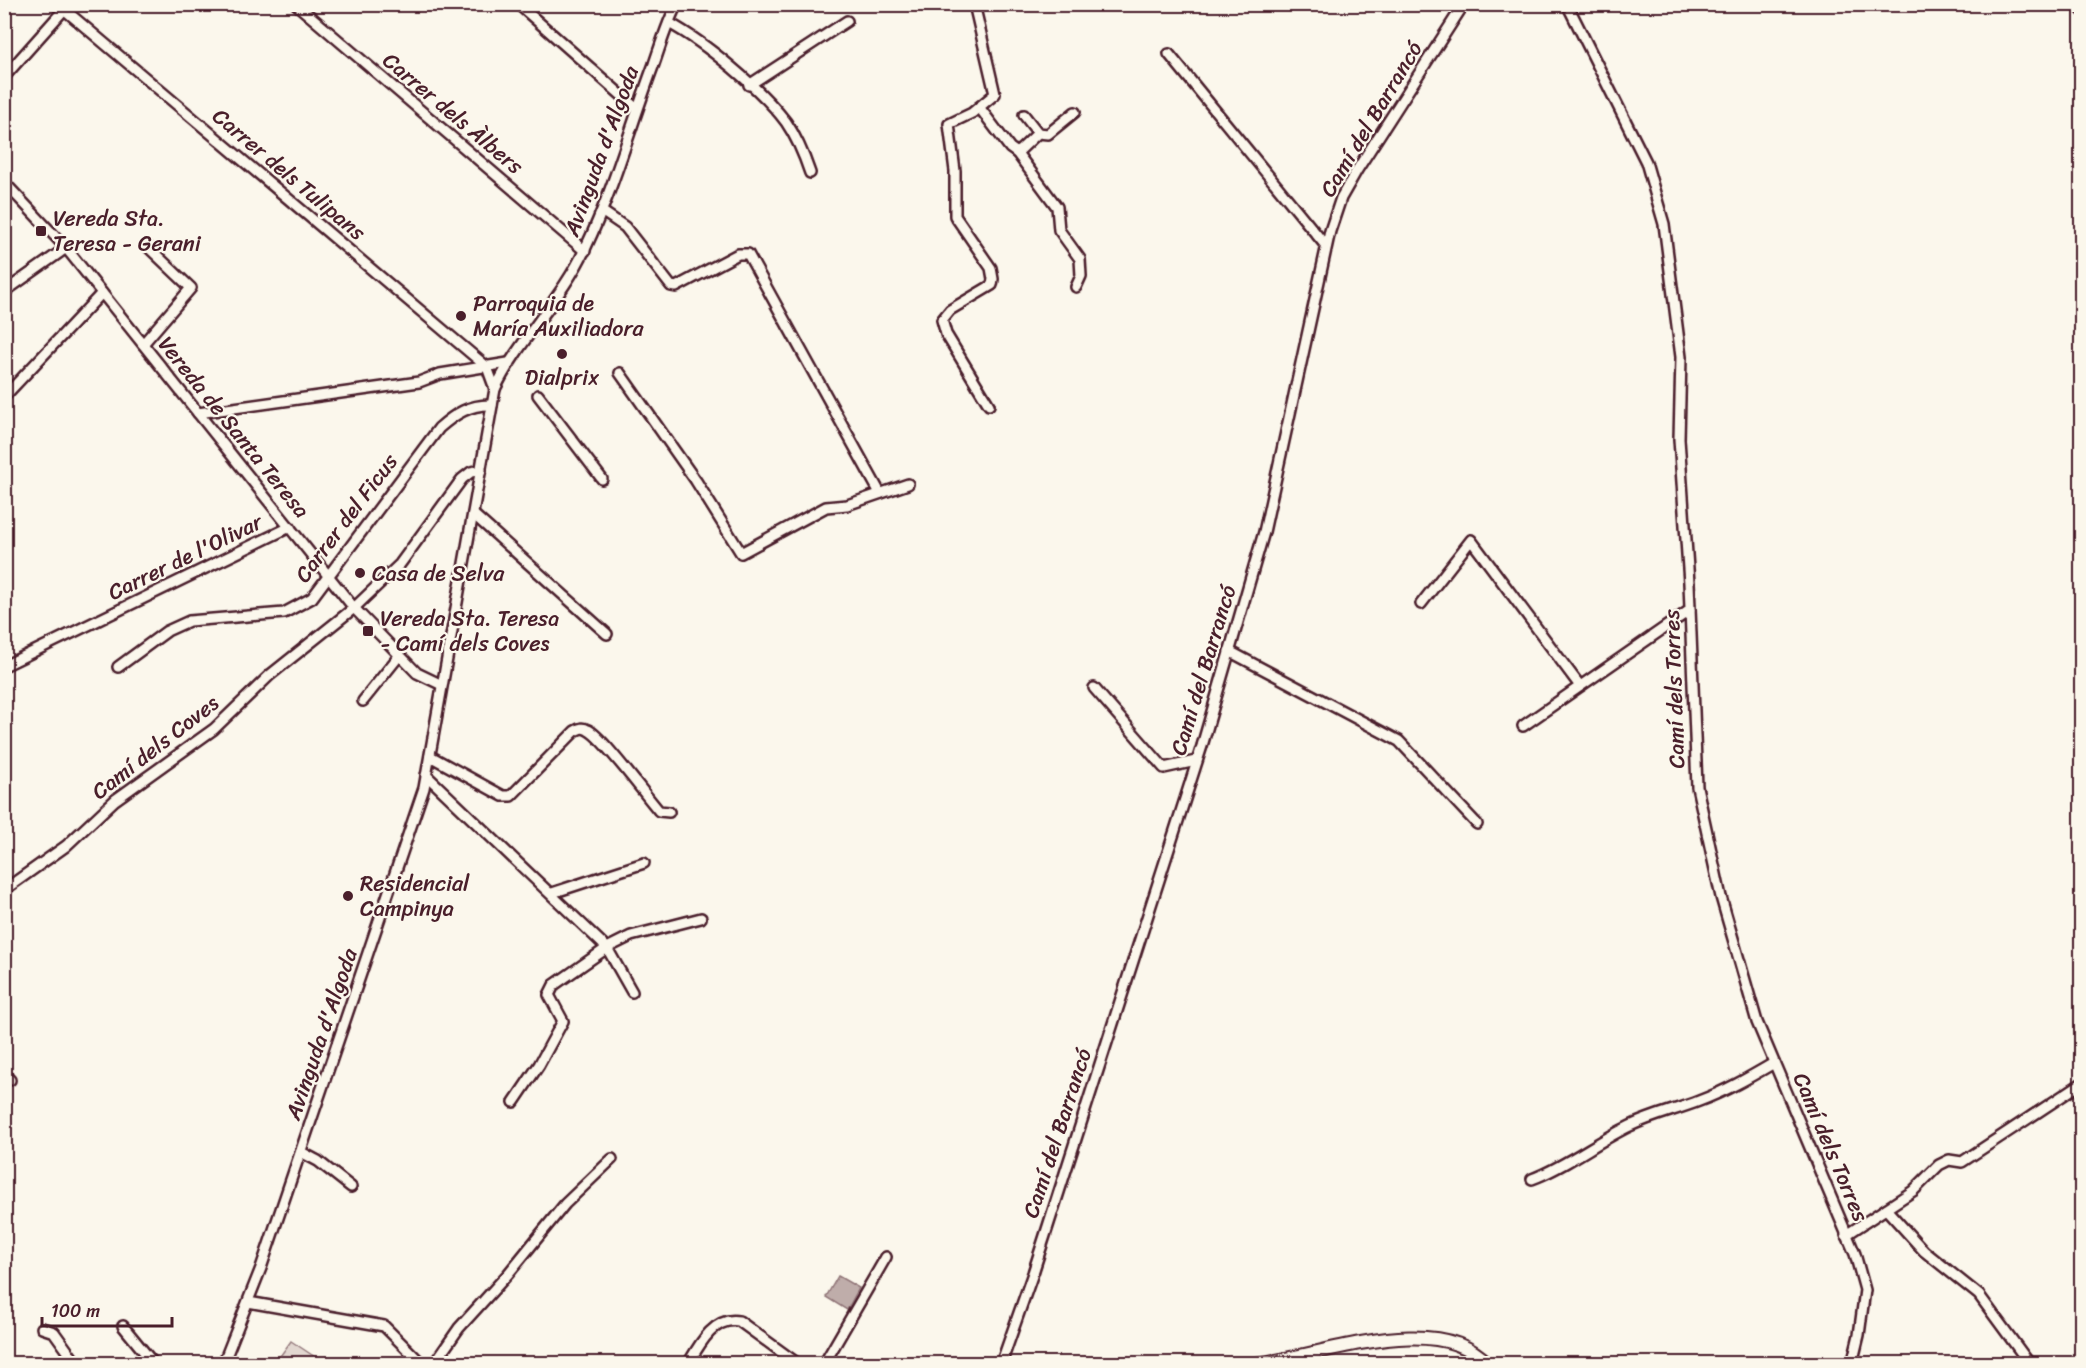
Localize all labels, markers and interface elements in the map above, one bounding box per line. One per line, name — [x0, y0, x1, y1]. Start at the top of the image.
street label: Camí del Barrancó — [1309, 33, 1434, 205]
street label: Carrer dels Àlbers — [373, 42, 533, 185]
street label: Avinguda d'Algoda — [552, 59, 650, 243]
street label: Carrer dels Tulipans — [203, 98, 375, 251]
place label: Vereda Sta. Teresa - Gerani — [53, 199, 202, 263]
marker: Vereda Sta. Teresa - Gerani — [34, 224, 48, 238]
place label: Parroquia de María Auxiliadora — [473, 284, 645, 348]
marker: Parroquia de María Auxiliadora — [454, 309, 468, 323]
street label: Vereda de Santa Teresa — [148, 327, 320, 527]
marker: Dialprix — [555, 347, 569, 361]
place label: Dialprix — [525, 358, 600, 397]
street label: Carrer del Ficus — [284, 444, 408, 591]
street label: Carrer de l'Olivar — [101, 502, 271, 611]
place label: Casa de Selva — [372, 554, 505, 593]
marker: Casa de Selva — [353, 566, 367, 580]
street label: Camí del Barrancó — [1159, 579, 1248, 760]
place label: Vereda Sta. Teresa - Camí dels Coves — [380, 599, 559, 663]
street label: Camí dels Torres — [1652, 608, 1696, 769]
marker: Vereda Sta. Teresa - Camí dels Coves — [361, 624, 375, 638]
street label: Camí dels Coves — [82, 684, 228, 810]
place label: Residencial Campinya — [360, 864, 470, 928]
marker: Residencial Campinya — [341, 889, 355, 903]
street label: Avinguda d'Algoda — [273, 942, 369, 1126]
street label: Camí del Barrancó — [1011, 1042, 1103, 1223]
street label: Camí dels Torres — [1782, 1066, 1880, 1229]
scale bar — [42, 1290, 172, 1328]
text: 100 m — [51, 1295, 100, 1327]

